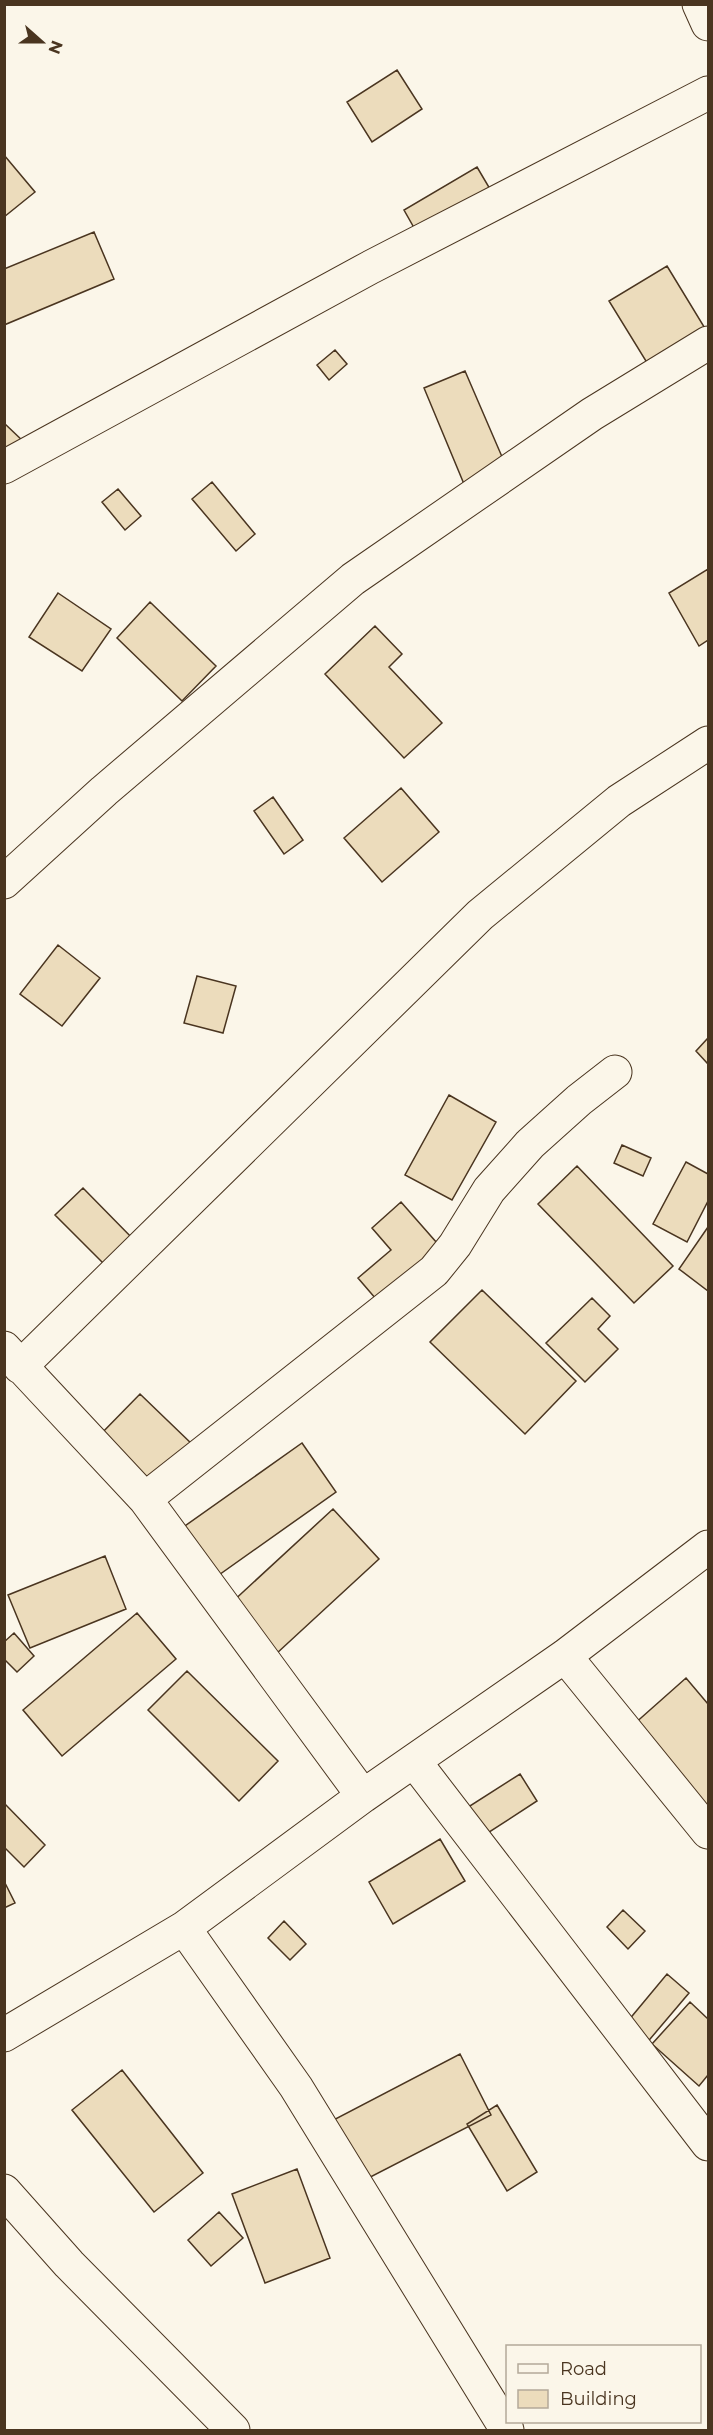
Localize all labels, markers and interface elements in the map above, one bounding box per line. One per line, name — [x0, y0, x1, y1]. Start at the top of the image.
north arrow — [12, 12, 72, 72]
text: N — [44, 38, 67, 57]
legend — [506, 2345, 701, 2423]
text: Road — [560, 2358, 607, 2380]
text: Building — [560, 2388, 637, 2410]

